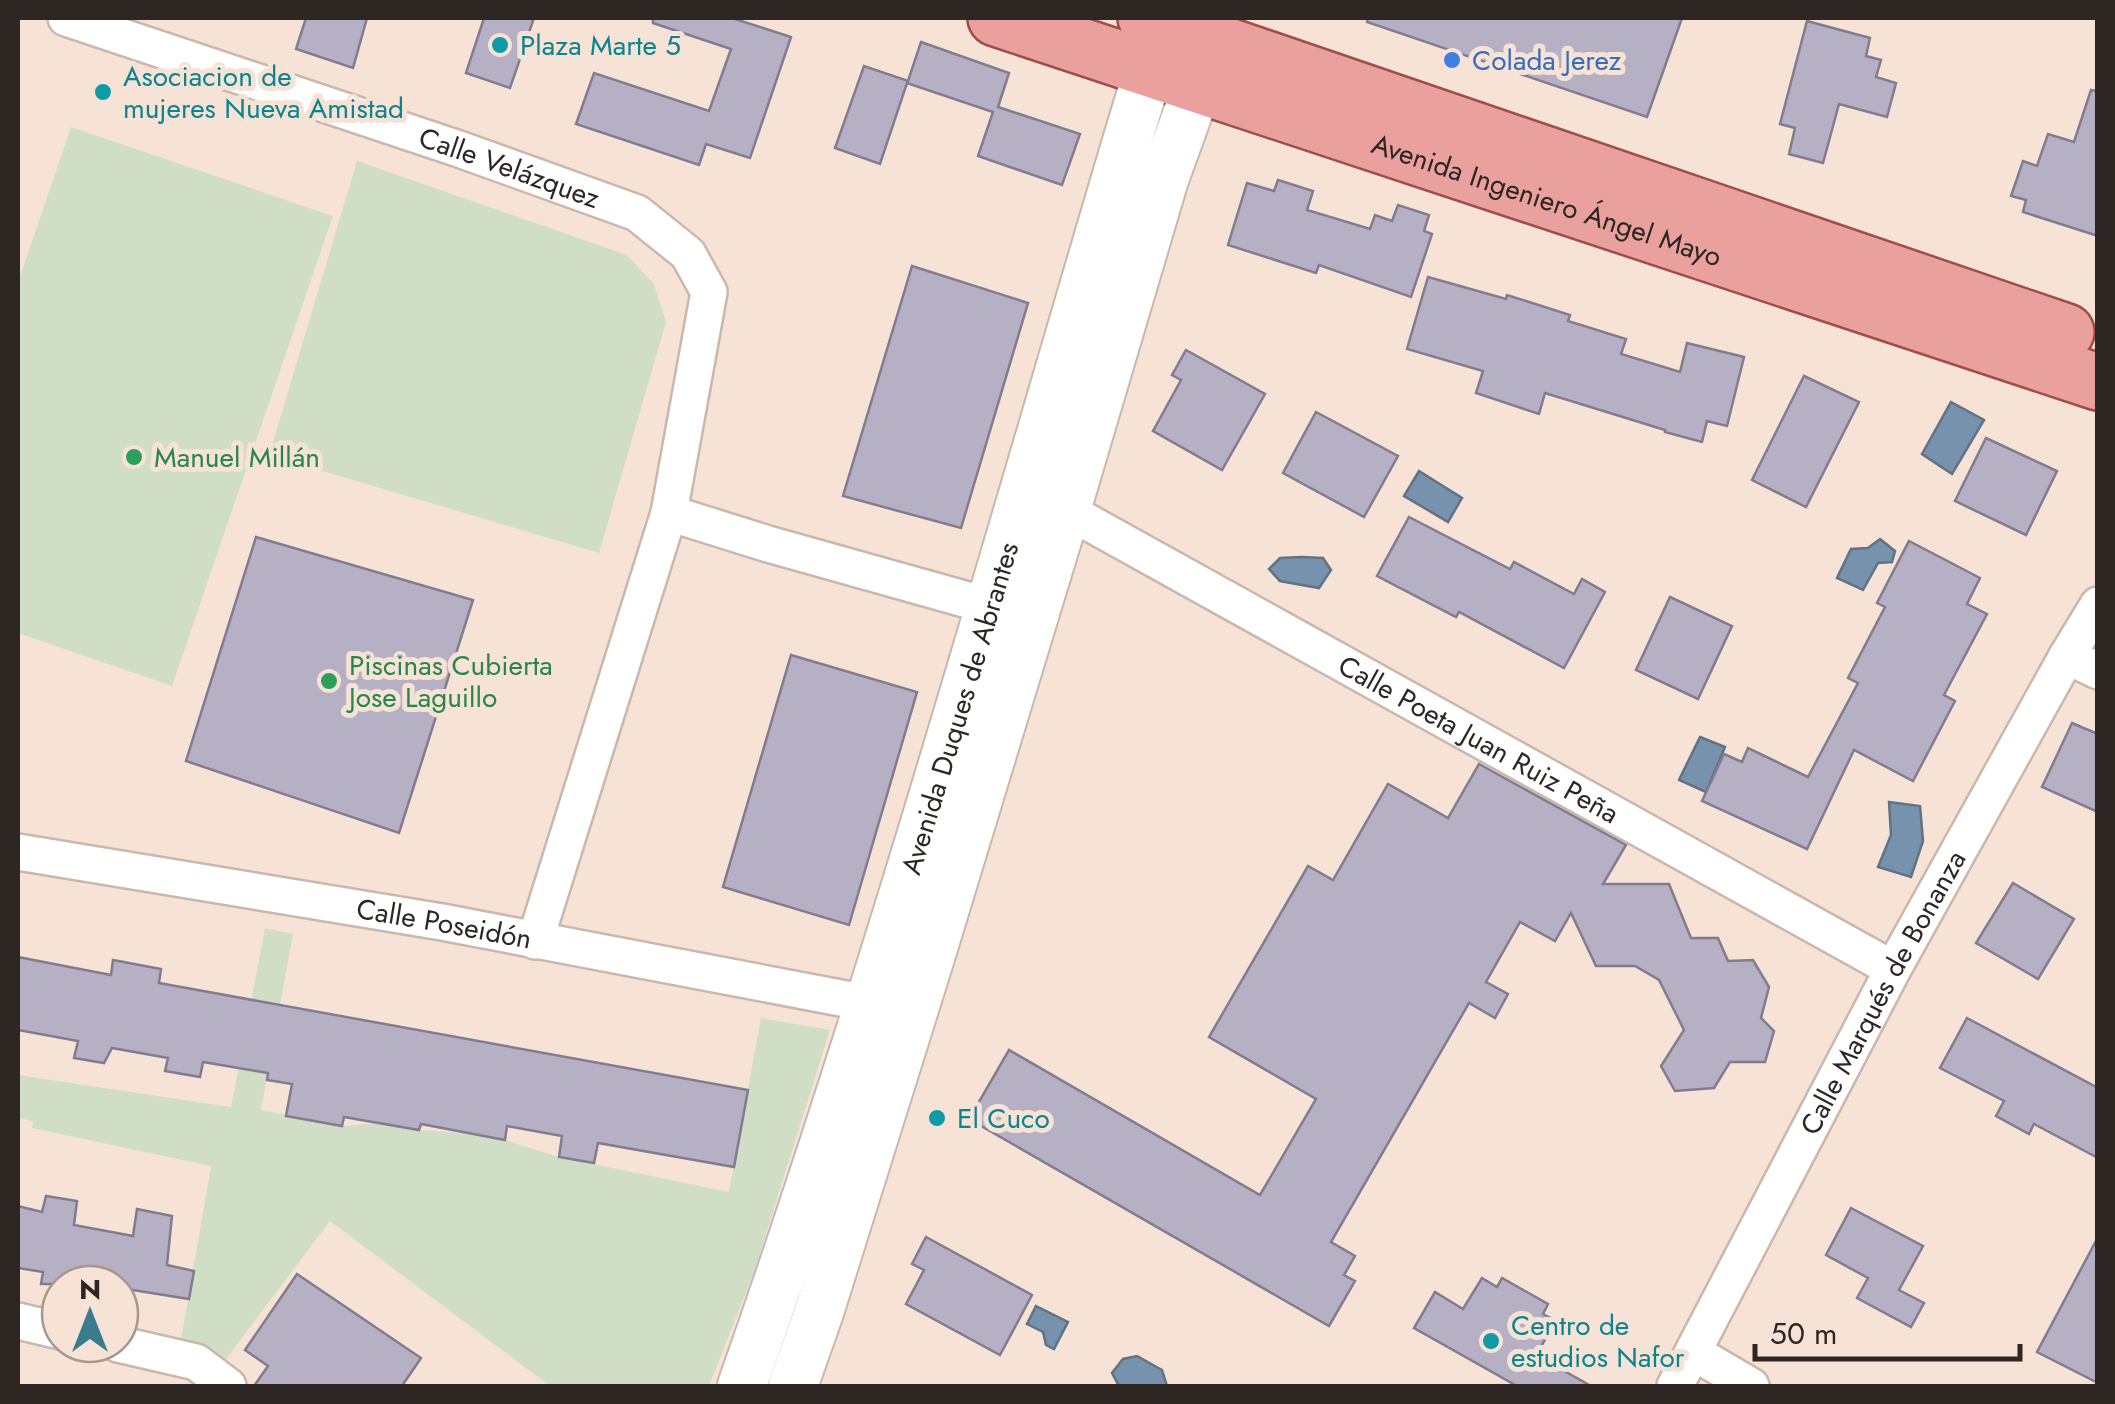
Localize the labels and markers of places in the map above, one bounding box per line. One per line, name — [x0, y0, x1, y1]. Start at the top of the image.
place label: Plaza Marte 5 — [520, 25, 681, 66]
marker: Plaza Marte 5 — [489, 34, 511, 56]
place label: Colada Jerez — [1472, 40, 1622, 81]
marker: Colada Jerez — [1441, 49, 1463, 71]
place label: Asociacion de mujeres Nueva Amistad — [123, 56, 404, 129]
marker: Asociacion de mujeres Nueva Amistad — [92, 81, 114, 103]
place label: Manuel Millán — [154, 437, 320, 478]
marker: Manuel Millán — [123, 446, 145, 468]
place label: Piscinas Cubierta Jose Laguillo — [345, 645, 553, 718]
marker: Piscinas Cubierta Jose Laguillo — [318, 670, 340, 692]
place label: El Cuco — [957, 1098, 1050, 1139]
marker: El Cuco — [926, 1107, 948, 1129]
place label: Centro de estudios Nafor — [1511, 1305, 1685, 1378]
marker: Centro de estudios Nafor — [1480, 1330, 1502, 1352]

